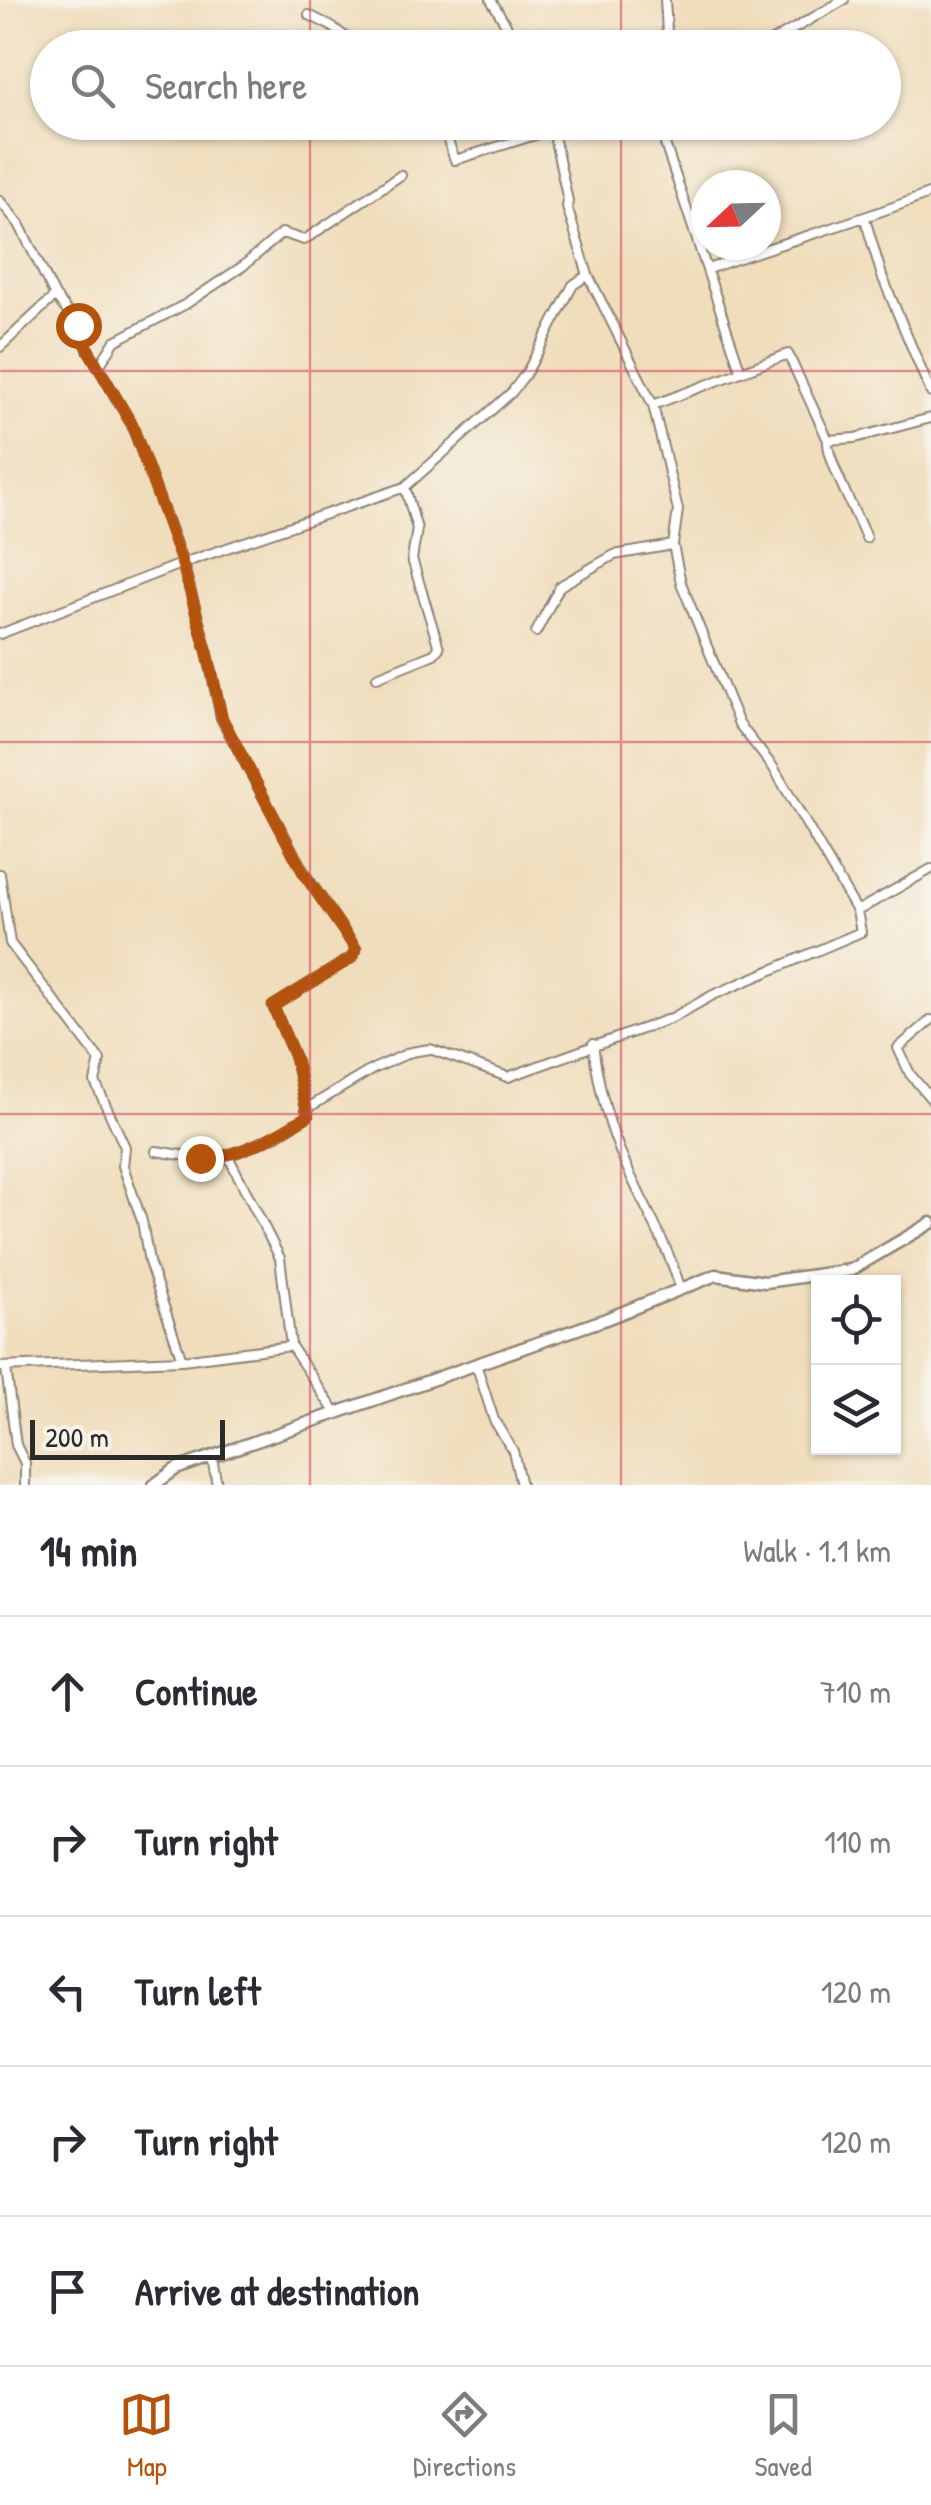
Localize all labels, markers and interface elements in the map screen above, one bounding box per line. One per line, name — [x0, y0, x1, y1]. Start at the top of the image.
search box — [30, 30, 901, 140]
icon: search — [65, 58, 120, 113]
text: Search here — [145, 59, 307, 111]
north arrow — [691, 170, 781, 260]
route start — [56, 303, 102, 349]
route end — [178, 1136, 224, 1182]
map controls — [811, 1275, 901, 1455]
button: locate — [811, 1275, 901, 1365]
button: layers — [811, 1365, 901, 1455]
scale bar — [30, 1415, 225, 1460]
text: 200 m — [45, 1418, 109, 1456]
text: 14 min — [40, 1522, 138, 1579]
text: Walk · 1.1 km — [743, 1529, 891, 1572]
icon: ahead — [40, 1664, 95, 1719]
text: Continue — [135, 1665, 257, 1717]
text: 710 m — [820, 1670, 891, 1713]
icon: right — [40, 1814, 95, 1869]
text: Turn right — [135, 1815, 278, 1867]
text: 110 m — [824, 1820, 891, 1863]
icon: left — [40, 1964, 95, 2019]
text: Turn left — [135, 1965, 260, 2017]
text: 120 m — [821, 1970, 891, 2013]
icon: right — [40, 2114, 95, 2169]
text: Turn right — [135, 2115, 278, 2167]
text: 120 m — [821, 2120, 891, 2163]
icon: arrive — [40, 2264, 95, 2319]
text: Arrive at destination — [135, 2265, 419, 2317]
tab: Map — [119, 2387, 174, 2485]
tab: Directions — [413, 2387, 516, 2485]
tab: Saved — [755, 2387, 812, 2485]

